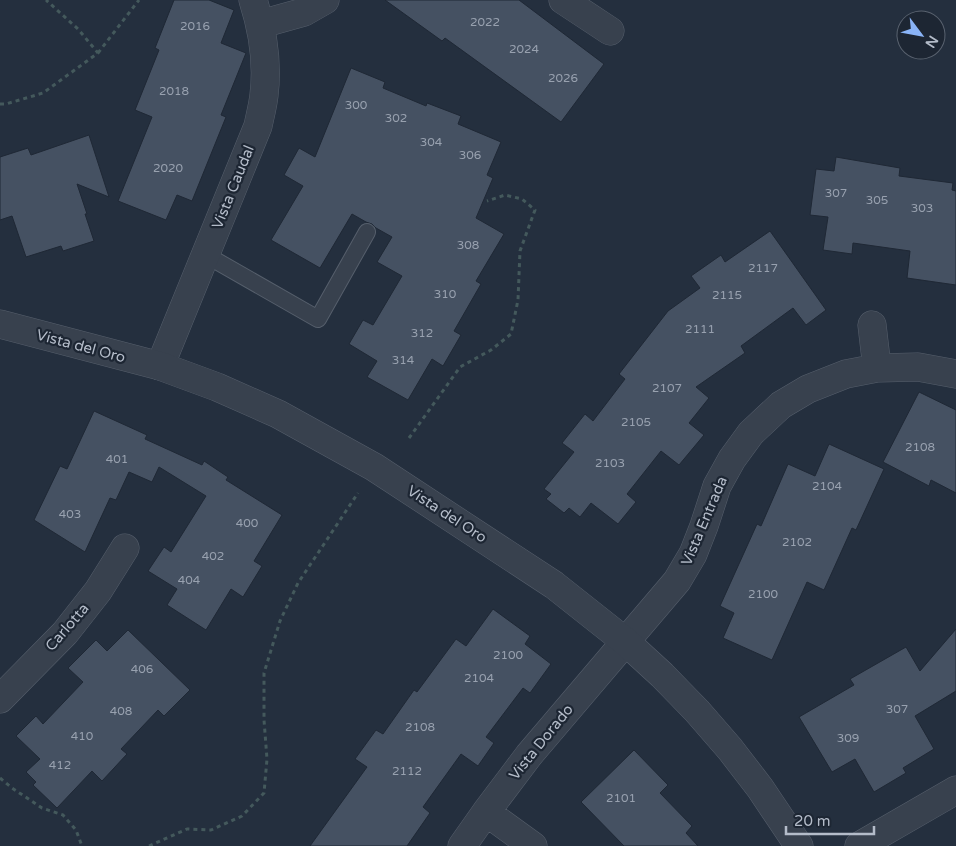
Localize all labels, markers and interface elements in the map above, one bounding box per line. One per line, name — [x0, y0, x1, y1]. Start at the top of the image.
north arrow — [896, 10, 946, 60]
house number: 2022 — [470, 15, 500, 29]
house number: 2016 — [180, 19, 210, 33]
text: N — [921, 32, 942, 51]
house number: 2024 — [509, 42, 540, 56]
house number: 2026 — [548, 71, 578, 85]
house number: 2018 — [159, 84, 189, 98]
house number: 300 — [345, 98, 368, 112]
house number: 302 — [385, 111, 407, 125]
house number: 304 — [420, 135, 443, 149]
street label: Vista Caudal — [208, 142, 258, 232]
house number: 306 — [459, 148, 481, 162]
house number: 2020 — [153, 161, 184, 175]
house number: 307 — [825, 186, 847, 200]
house number: 305 — [866, 193, 888, 207]
house number: 303 — [911, 201, 933, 215]
house number: 308 — [457, 238, 479, 252]
house number: 2117 — [748, 261, 778, 275]
house number: 310 — [434, 287, 457, 301]
house number: 2115 — [712, 288, 742, 302]
house number: 2111 — [685, 322, 715, 336]
street label: Vista del Oro — [34, 325, 128, 367]
house number: 312 — [411, 326, 433, 340]
house number: 314 — [392, 353, 415, 367]
house number: 2107 — [652, 381, 682, 395]
house number: 2105 — [621, 415, 651, 429]
house number: 2108 — [905, 440, 935, 454]
house number: 401 — [106, 452, 128, 466]
house number: 2103 — [595, 456, 625, 470]
street label: Vista Entrada — [677, 474, 731, 568]
house number: 2104 — [812, 479, 843, 493]
street label: Vista del Oro — [404, 482, 490, 546]
house number: 403 — [59, 507, 81, 521]
house number: 400 — [236, 516, 259, 530]
house number: 2102 — [782, 535, 812, 549]
house number: 402 — [202, 549, 224, 563]
house number: 404 — [178, 573, 201, 587]
house number: 2100 — [748, 587, 779, 601]
street label: Carlotta — [41, 599, 93, 655]
house number: 2100 — [493, 648, 524, 662]
house number: 406 — [131, 662, 153, 676]
house number: 2104 — [464, 671, 495, 685]
street label: Vista Dorado — [505, 701, 577, 783]
house number: 307 — [886, 702, 908, 716]
house number: 408 — [110, 704, 132, 718]
house number: 2108 — [405, 720, 435, 734]
house number: 410 — [71, 729, 94, 743]
house number: 309 — [837, 731, 859, 745]
house number: 412 — [49, 758, 71, 772]
house number: 2112 — [392, 764, 422, 778]
house number: 2101 — [606, 791, 636, 805]
scale bar — [786, 804, 874, 836]
text: 20 m — [794, 812, 831, 830]

